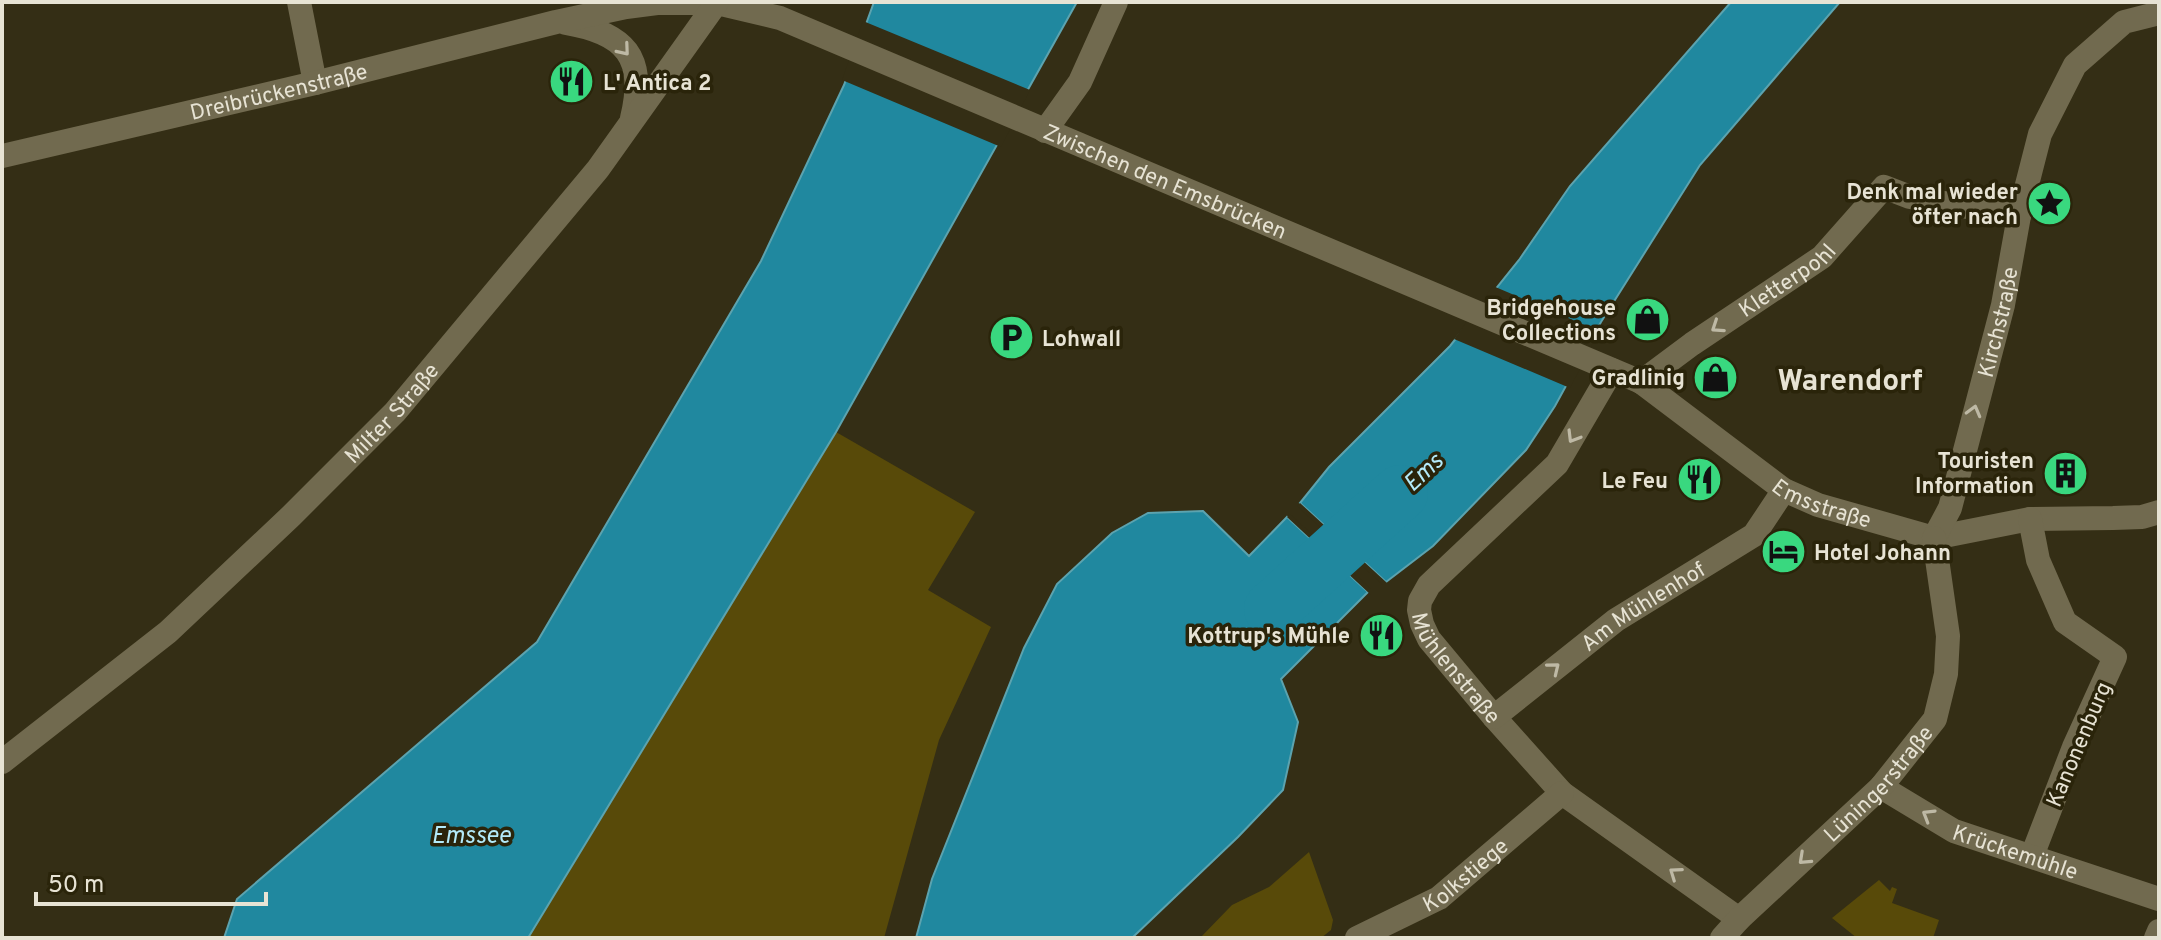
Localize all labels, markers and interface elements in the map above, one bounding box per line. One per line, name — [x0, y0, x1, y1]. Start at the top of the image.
one-way arrow — [614, 40, 629, 55]
restaurant icon: L' Antica 2 — [548, 58, 596, 106]
street label: Dreibrückenstraße — [188, 59, 371, 128]
place label: L' Antica 2 — [603, 71, 711, 98]
street label: Zwischen den Emsbrücken — [1039, 120, 1290, 247]
place label: Denk mal wieder öfter nach — [1847, 180, 2018, 232]
place icon: Denk mal wieder öfter nach — [2025, 180, 2073, 228]
street label: Kletterpohl — [1735, 239, 1843, 325]
street label: Kirchstraße — [1974, 265, 2026, 381]
place label: Bridgehouse Collections — [1487, 296, 1616, 348]
shop icon: Bridgehouse Collections — [1623, 296, 1671, 344]
parking icon: Lohwall — [987, 314, 1035, 362]
one-way arrow — [1712, 318, 1726, 333]
place label: Lohwall — [1042, 327, 1121, 354]
shop icon: Gradlinig — [1692, 353, 1740, 401]
street label: Milter Straße — [340, 358, 446, 470]
district label: Warendorf — [1777, 364, 1923, 401]
place label: Gradlinig — [1591, 366, 1685, 393]
one-way arrow — [1965, 405, 1982, 418]
one-way arrow — [1567, 428, 1583, 443]
water label: Ems — [1398, 447, 1451, 499]
place label: Touristen Information — [1915, 449, 2034, 501]
building icon: Touristen Information — [2041, 449, 2089, 497]
restaurant icon: Le Feu — [1675, 456, 1723, 504]
place label: Le Feu — [1602, 469, 1668, 496]
street label: Emsstraße — [1765, 474, 1874, 535]
hotel icon: Hotel Johann — [1759, 528, 1807, 576]
place label: Hotel Johann — [1814, 541, 1951, 568]
street label: Am Mühlenhof — [1577, 557, 1711, 658]
street label: Mühlenstraße — [1404, 610, 1505, 730]
restaurant icon: Kottrup's Mühle — [1357, 611, 1405, 659]
place label: Kottrup's Mühle — [1187, 624, 1350, 651]
one-way arrow — [1545, 663, 1559, 678]
street label: Kanonenburg — [2042, 678, 2119, 812]
street label: Lüningerstraße — [1819, 721, 1940, 849]
one-way arrow — [1922, 809, 1937, 825]
street label: Krückemühle — [1948, 820, 2081, 887]
water label: Emssee — [431, 822, 511, 852]
street label: Kolkstiege — [1419, 834, 1515, 920]
one-way arrow — [1798, 849, 1813, 863]
scale bar — [36, 856, 266, 906]
one-way arrow — [1670, 868, 1684, 883]
text: 50 m — [48, 871, 104, 901]

